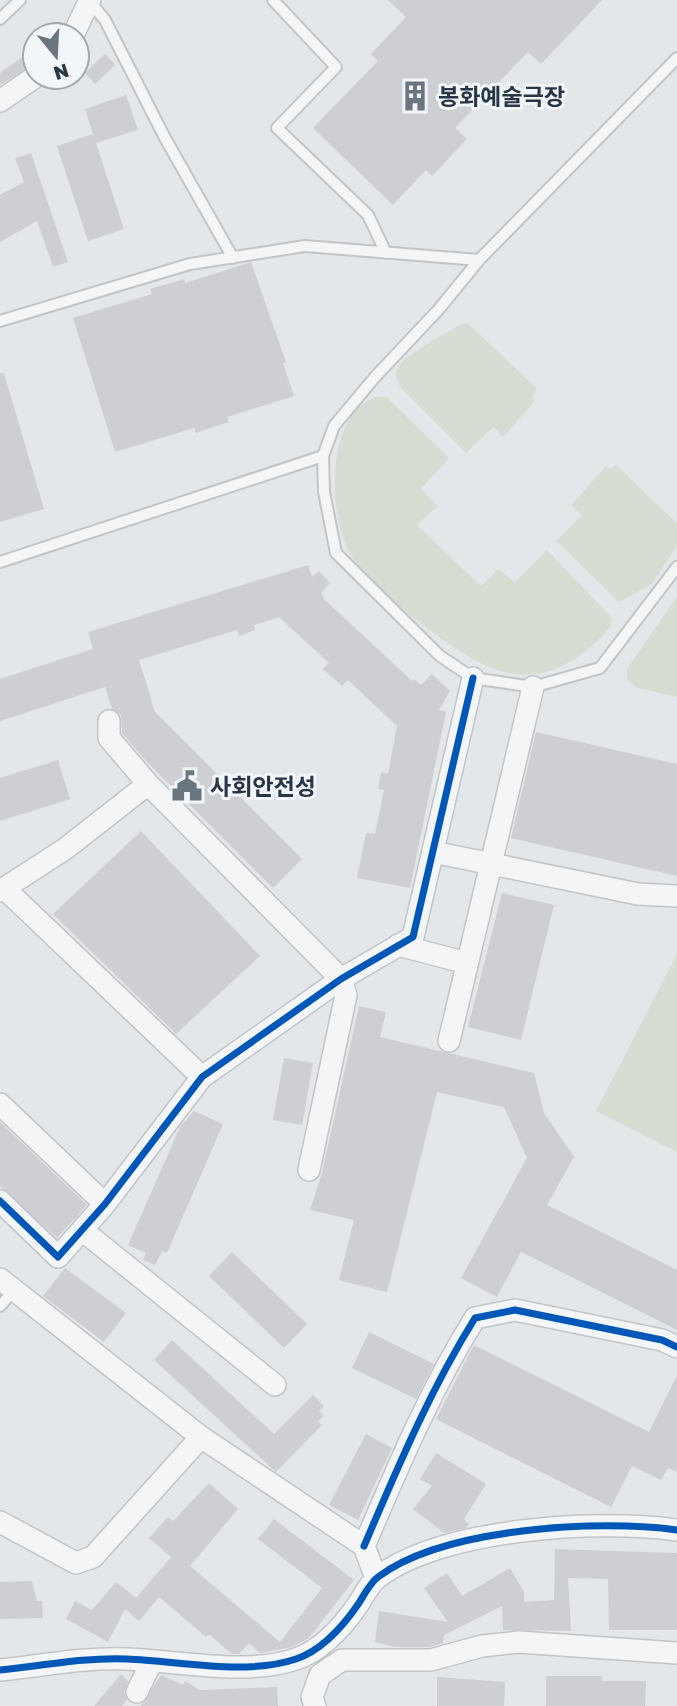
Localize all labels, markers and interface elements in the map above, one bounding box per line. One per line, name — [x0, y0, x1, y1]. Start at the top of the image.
north arrow — [21, 21, 91, 91]
text: N — [51, 59, 72, 86]
building icon: 봉화예술극장 — [398, 79, 432, 113]
place label: 봉화예술극장 — [438, 82, 565, 110]
public building icon: 사회안전성 — [170, 769, 204, 803]
place label: 사회안전성 — [210, 772, 316, 800]

